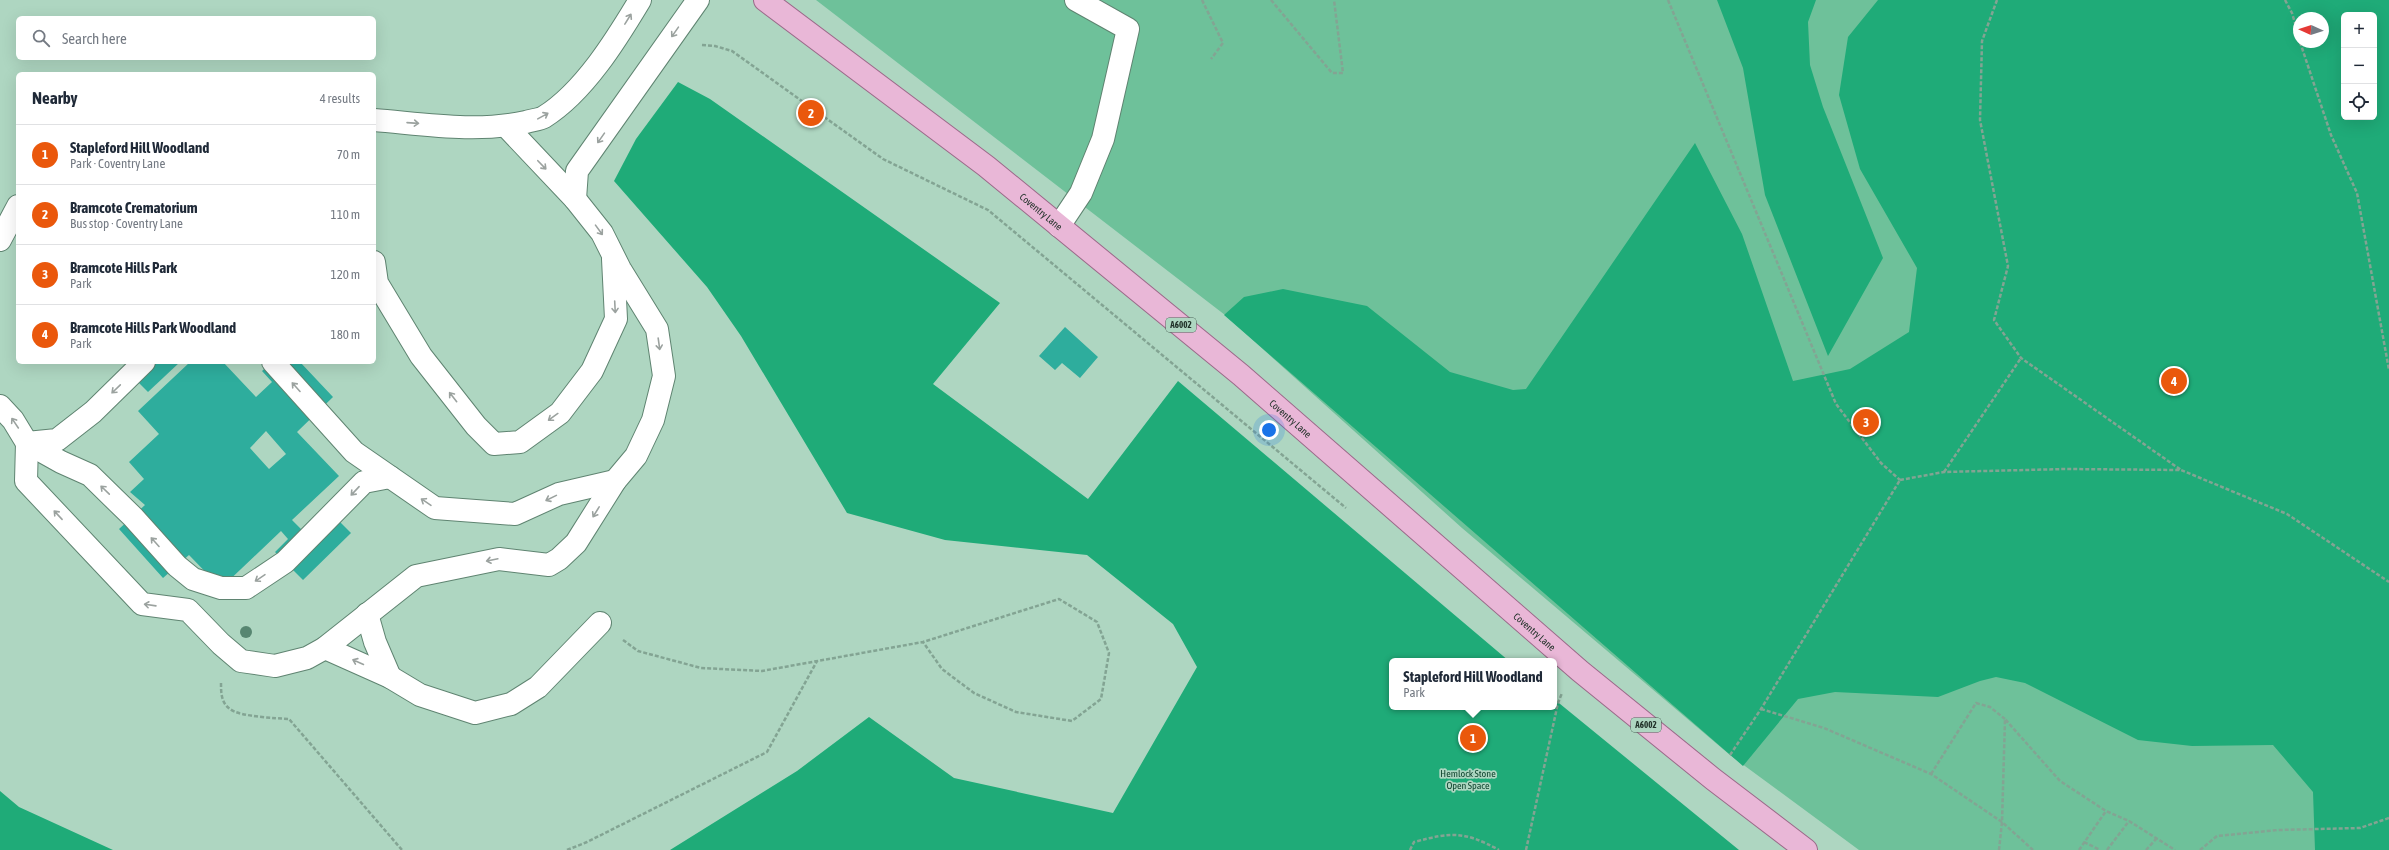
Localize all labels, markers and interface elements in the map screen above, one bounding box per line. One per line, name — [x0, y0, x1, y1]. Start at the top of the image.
north arrow — [2293, 12, 2329, 48]
map controls — [2341, 12, 2377, 120]
button: + — [2341, 12, 2377, 48]
one-way arrow — [624, 14, 632, 25]
search box — [16, 16, 376, 60]
one-way arrow — [671, 26, 679, 37]
icon: search — [30, 27, 52, 49]
text: Search here — [62, 30, 127, 47]
button: − — [2341, 48, 2377, 84]
button: locate — [2341, 84, 2377, 120]
text: Nearby — [32, 88, 78, 108]
text: 4 results — [320, 91, 360, 106]
pin: 2 — [798, 98, 824, 128]
one-way arrow — [537, 111, 549, 119]
one-way arrow — [406, 120, 419, 127]
one-way arrow — [597, 133, 605, 144]
text: Stapleford Hill Woodland — [70, 139, 209, 156]
text: 1 — [42, 147, 48, 162]
text: 70 m — [337, 147, 360, 162]
text: Park · Coventry Lane — [70, 156, 165, 171]
one-way arrow — [538, 160, 547, 170]
street label: Coventry Lane — [1018, 191, 1065, 233]
text: Bramcote Crematorium — [70, 199, 198, 216]
text: 2 — [42, 207, 48, 222]
text: 110 m — [331, 207, 360, 222]
text: Bus stop · Coventry Lane — [70, 216, 183, 231]
one-way arrow — [595, 224, 603, 235]
text: Bramcote Hills Park — [70, 259, 177, 276]
text: 3 — [42, 267, 48, 282]
text: 120 m — [331, 267, 360, 282]
text: Park — [70, 276, 92, 291]
one-way arrow — [611, 300, 619, 313]
road number: A6002 — [1166, 318, 1196, 332]
text: Bramcote Hills Park Woodland — [70, 319, 236, 336]
text: 4 — [42, 327, 48, 342]
text: 180 m — [331, 327, 360, 342]
text: Park — [70, 336, 92, 351]
one-way arrow — [655, 337, 663, 350]
pin: 4 — [2161, 366, 2187, 396]
one-way arrow — [291, 382, 300, 392]
one-way arrow — [111, 384, 121, 394]
one-way arrow — [449, 391, 457, 402]
street label: Coventry Lane — [1267, 398, 1314, 440]
pin: 3 — [1853, 407, 1879, 437]
one-way arrow — [548, 413, 559, 421]
one-way arrow — [11, 418, 19, 429]
your location — [1259, 420, 1279, 440]
one-way arrow — [100, 485, 110, 495]
one-way arrow — [351, 486, 360, 496]
one-way arrow — [545, 495, 557, 502]
one-way arrow — [421, 498, 432, 506]
one-way arrow — [592, 506, 600, 517]
one-way arrow — [53, 510, 63, 520]
one-way arrow — [150, 536, 159, 547]
one-way arrow — [485, 557, 498, 565]
one-way arrow — [255, 574, 266, 582]
one-way arrow — [144, 601, 157, 609]
street label: Coventry Lane — [1511, 611, 1558, 653]
one-way arrow — [352, 658, 364, 666]
popup — [1389, 658, 1557, 710]
text: Stapleford Hill Woodland — [1403, 668, 1543, 685]
text: Park — [1403, 685, 1425, 700]
road number: A6002 — [1631, 718, 1661, 732]
pin: 1 — [1460, 723, 1486, 753]
park label: Hemlock Stone Open Space — [1440, 768, 1496, 791]

